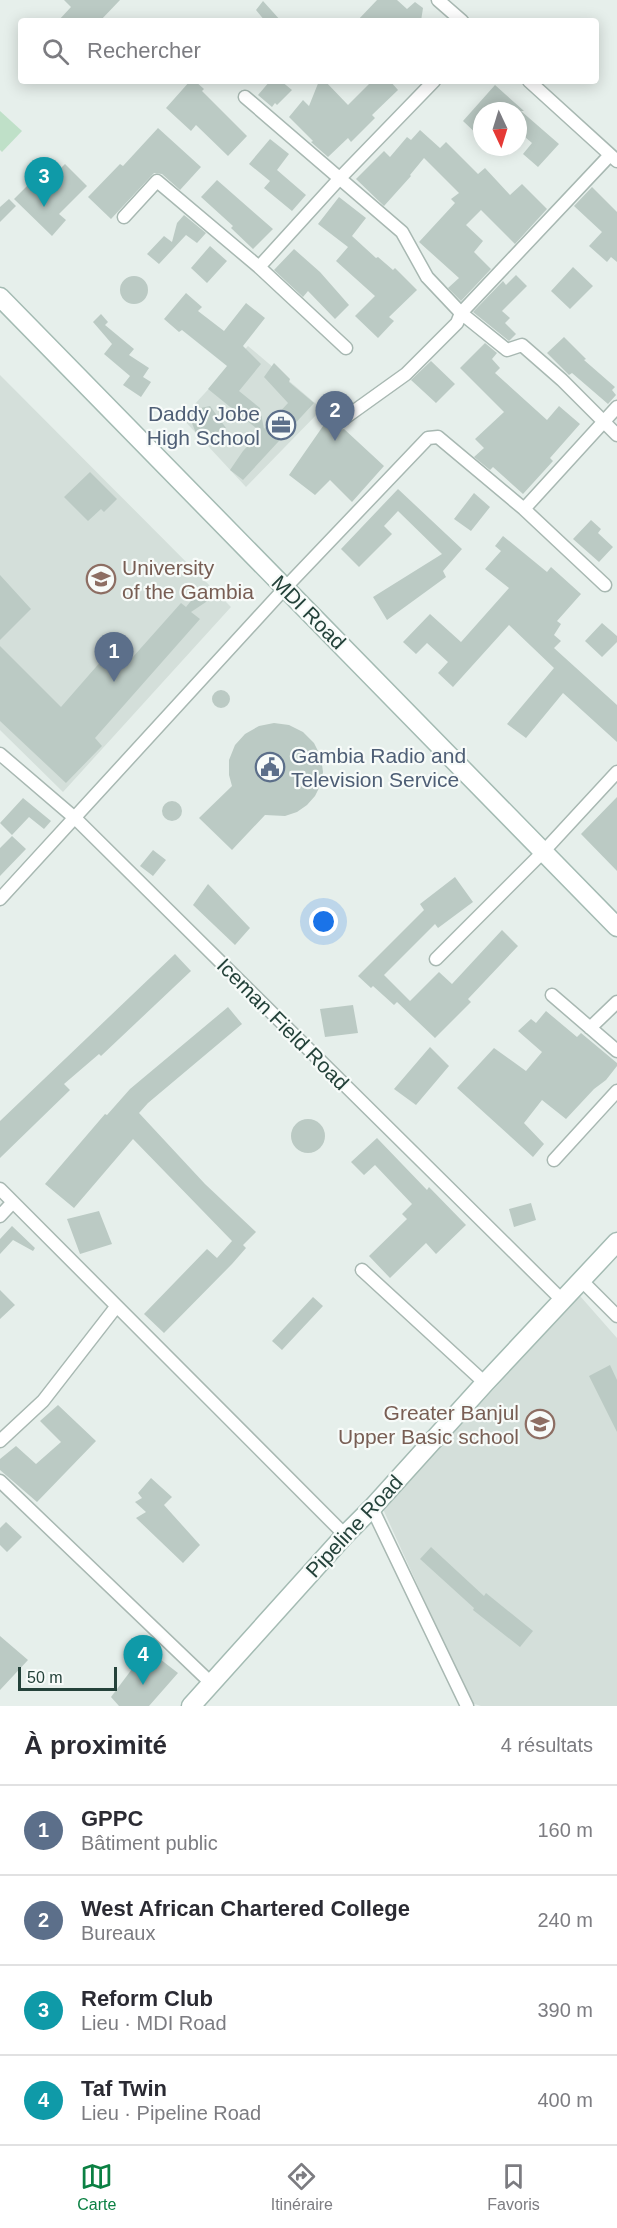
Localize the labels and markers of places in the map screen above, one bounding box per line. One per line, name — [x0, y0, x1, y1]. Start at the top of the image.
pin: 3 — [24, 158, 63, 207]
pin: 2 — [316, 392, 354, 441]
place label: Daddy Jobe High School — [147, 402, 260, 449]
office icon: Daddy Jobe High School — [265, 409, 297, 441]
place label: University of the Gambia — [122, 556, 254, 603]
school or university icon: University of the Gambia — [85, 563, 117, 595]
pin: 1 — [94, 632, 134, 682]
place label: Gambia Radio and Television Service — [291, 744, 466, 791]
public building icon: Gambia Radio and Television Service — [254, 751, 286, 783]
place label: Greater Banjul Upper Basic school — [338, 1401, 519, 1448]
school or university icon: Greater Banjul Upper Basic school — [524, 1408, 556, 1440]
pin: 4 — [124, 1636, 162, 1685]

